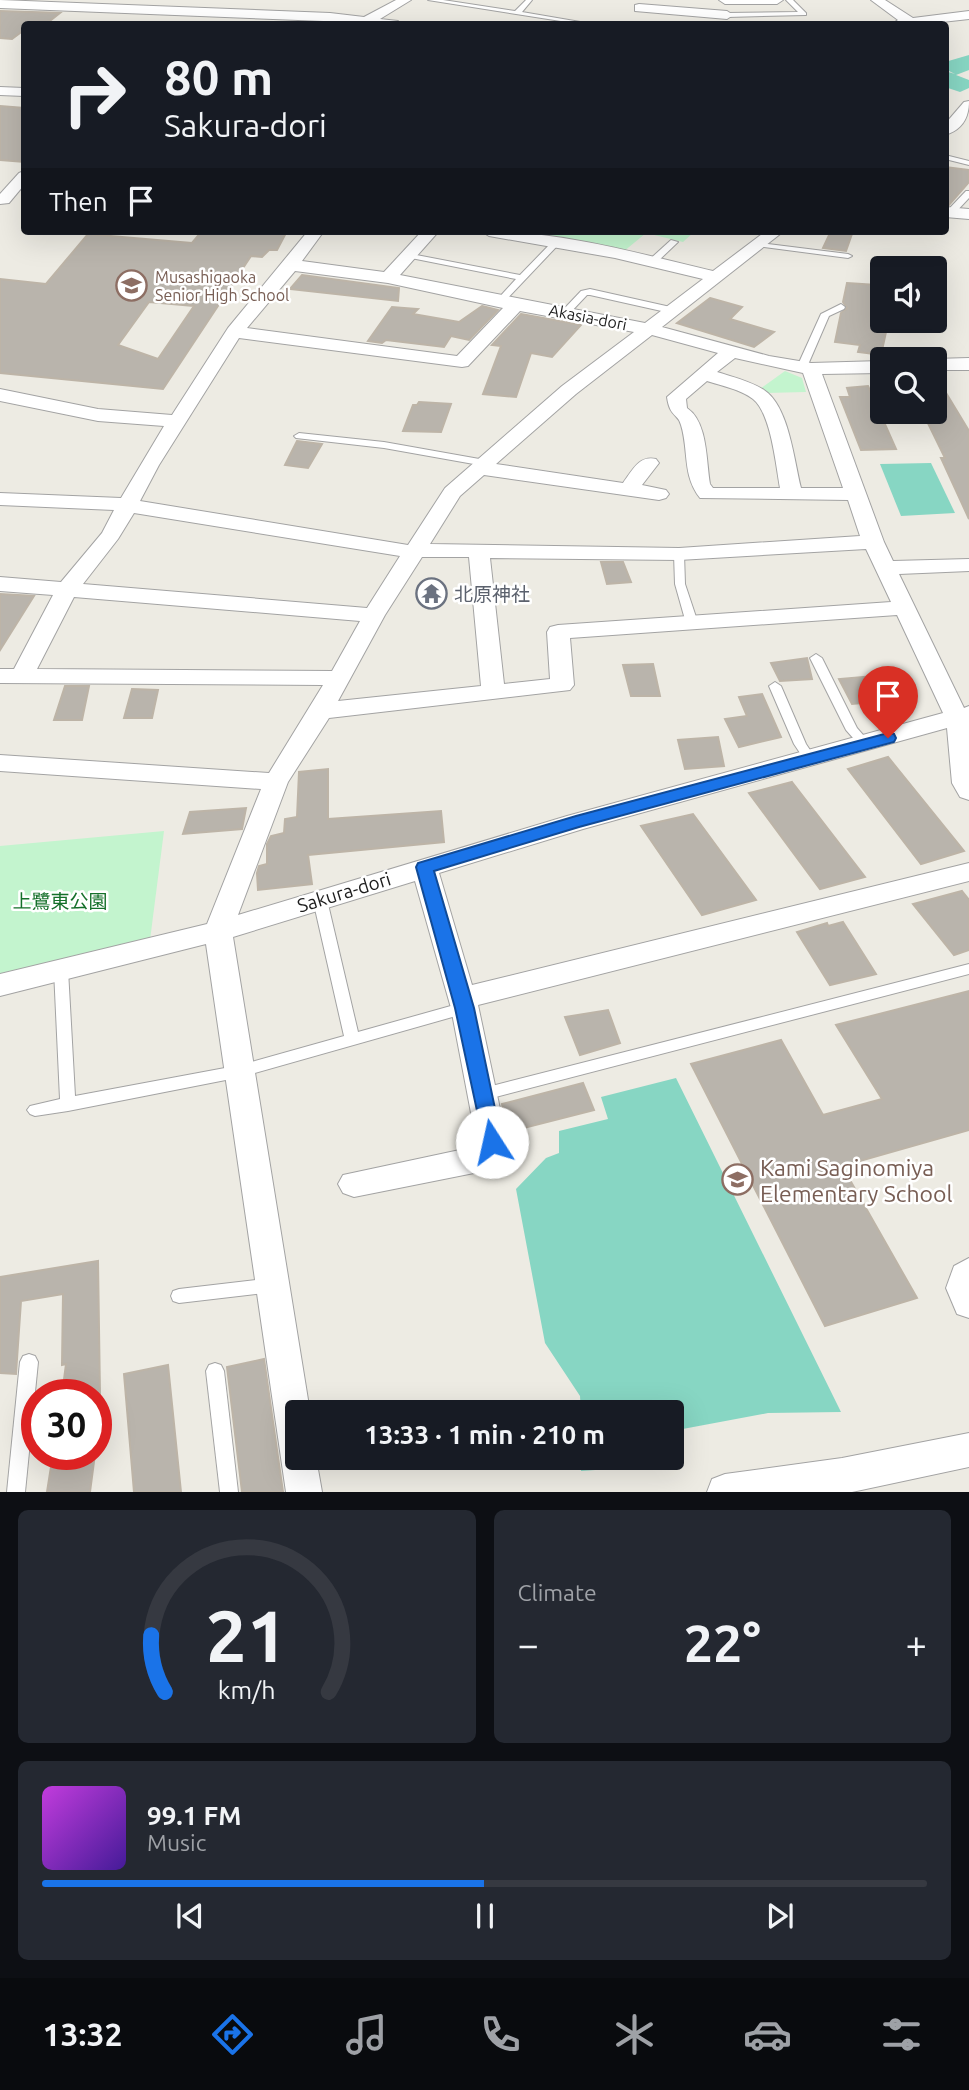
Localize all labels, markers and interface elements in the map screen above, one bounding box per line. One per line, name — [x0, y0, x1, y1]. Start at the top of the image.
icon: right — [49, 49, 140, 140]
text: 80 m — [164, 49, 273, 104]
text: Sakura-dori — [164, 107, 327, 143]
icon: arrive — [122, 182, 160, 220]
text: Then — [49, 187, 108, 216]
map controls — [870, 256, 947, 424]
button: sound — [870, 256, 947, 333]
place label: Musashigaoka Senior High School — [155, 268, 289, 304]
school or university icon: Musashigaoka Senior High School — [115, 269, 149, 303]
street label: Akasia-dori — [547, 301, 629, 333]
button: search — [870, 347, 947, 424]
temple icon: 北原神社 — [414, 577, 448, 611]
place label: 北原神社 — [454, 583, 530, 605]
pin — [858, 666, 918, 738]
icon: arrive — [869, 677, 907, 715]
street label: Sakura-dori — [295, 867, 393, 917]
park label: 上鷺東公園 — [12, 890, 108, 912]
position arrow — [455, 1105, 529, 1179]
place label: Kami Saginomiya Elementary School — [760, 1155, 953, 1206]
school or university icon: Kami Saginomiya Elementary School — [720, 1163, 754, 1197]
speed limit sign: 30 — [21, 1379, 112, 1470]
text: 13:33 · 1 min · 210 m — [364, 1420, 605, 1449]
text: Climate — [518, 1580, 597, 1605]
text: 21 — [206, 1595, 288, 1677]
text: 22° — [684, 1614, 761, 1672]
text: − — [518, 1623, 539, 1665]
text: + — [906, 1623, 927, 1665]
text: km/h — [218, 1676, 276, 1704]
text: 99.1 FM — [147, 1801, 241, 1830]
text: Music — [147, 1830, 206, 1855]
icon: previous — [171, 1897, 209, 1935]
icon: pause — [466, 1897, 504, 1935]
icon: next — [761, 1897, 799, 1935]
icon: directions — [208, 2010, 257, 2059]
icon: music — [342, 2010, 391, 2059]
icon: phone — [476, 2010, 525, 2059]
icon: climate — [610, 2010, 659, 2059]
icon: car — [743, 2010, 792, 2059]
icon: filters — [877, 2010, 926, 2059]
text: 13:32 — [42, 2016, 123, 2052]

